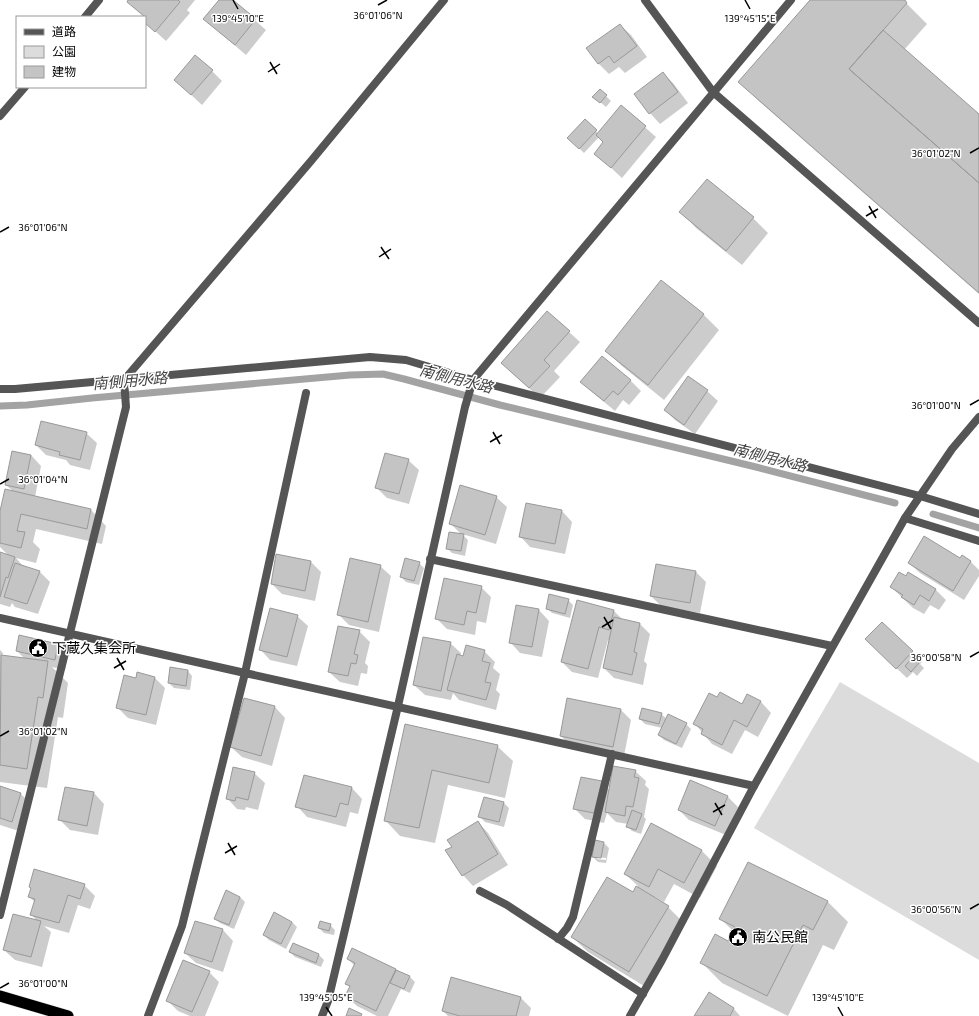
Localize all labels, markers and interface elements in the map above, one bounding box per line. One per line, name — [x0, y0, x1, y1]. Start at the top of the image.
text: 36°01'06"N — [353, 9, 403, 21]
text: 139°45'10"E — [212, 12, 264, 24]
text: 139°45'15"E — [725, 12, 776, 24]
legend — [16, 16, 146, 88]
text: 道路 — [52, 24, 76, 38]
text: 公園 — [52, 44, 76, 58]
text: 建物 — [52, 64, 76, 78]
text: 36°01'02"N — [911, 147, 961, 159]
text: 36°01'06"N — [18, 221, 68, 233]
water label: 南側用水路 — [418, 360, 497, 396]
water label: 南側用水路 — [92, 368, 170, 392]
text: 36°01'00"N — [911, 399, 961, 411]
water label: 南側用水路 — [732, 439, 811, 475]
text: 36°01'04"N — [18, 473, 68, 485]
public building icon: 下蔵久集会所 — [27, 637, 49, 659]
place label: 下蔵久集会所 — [52, 639, 136, 656]
text: 36°00'58"N — [910, 651, 962, 663]
text: 36°01'02"N — [18, 725, 68, 737]
text: 36°00'56"N — [911, 903, 961, 915]
public building icon: 南公民館 — [727, 926, 749, 948]
place label: 南公民館 — [752, 928, 808, 945]
text: 36°01'00"N — [18, 977, 68, 989]
text: 139°45'05"E — [299, 991, 353, 1003]
text: 139°45'10"E — [812, 991, 864, 1003]

